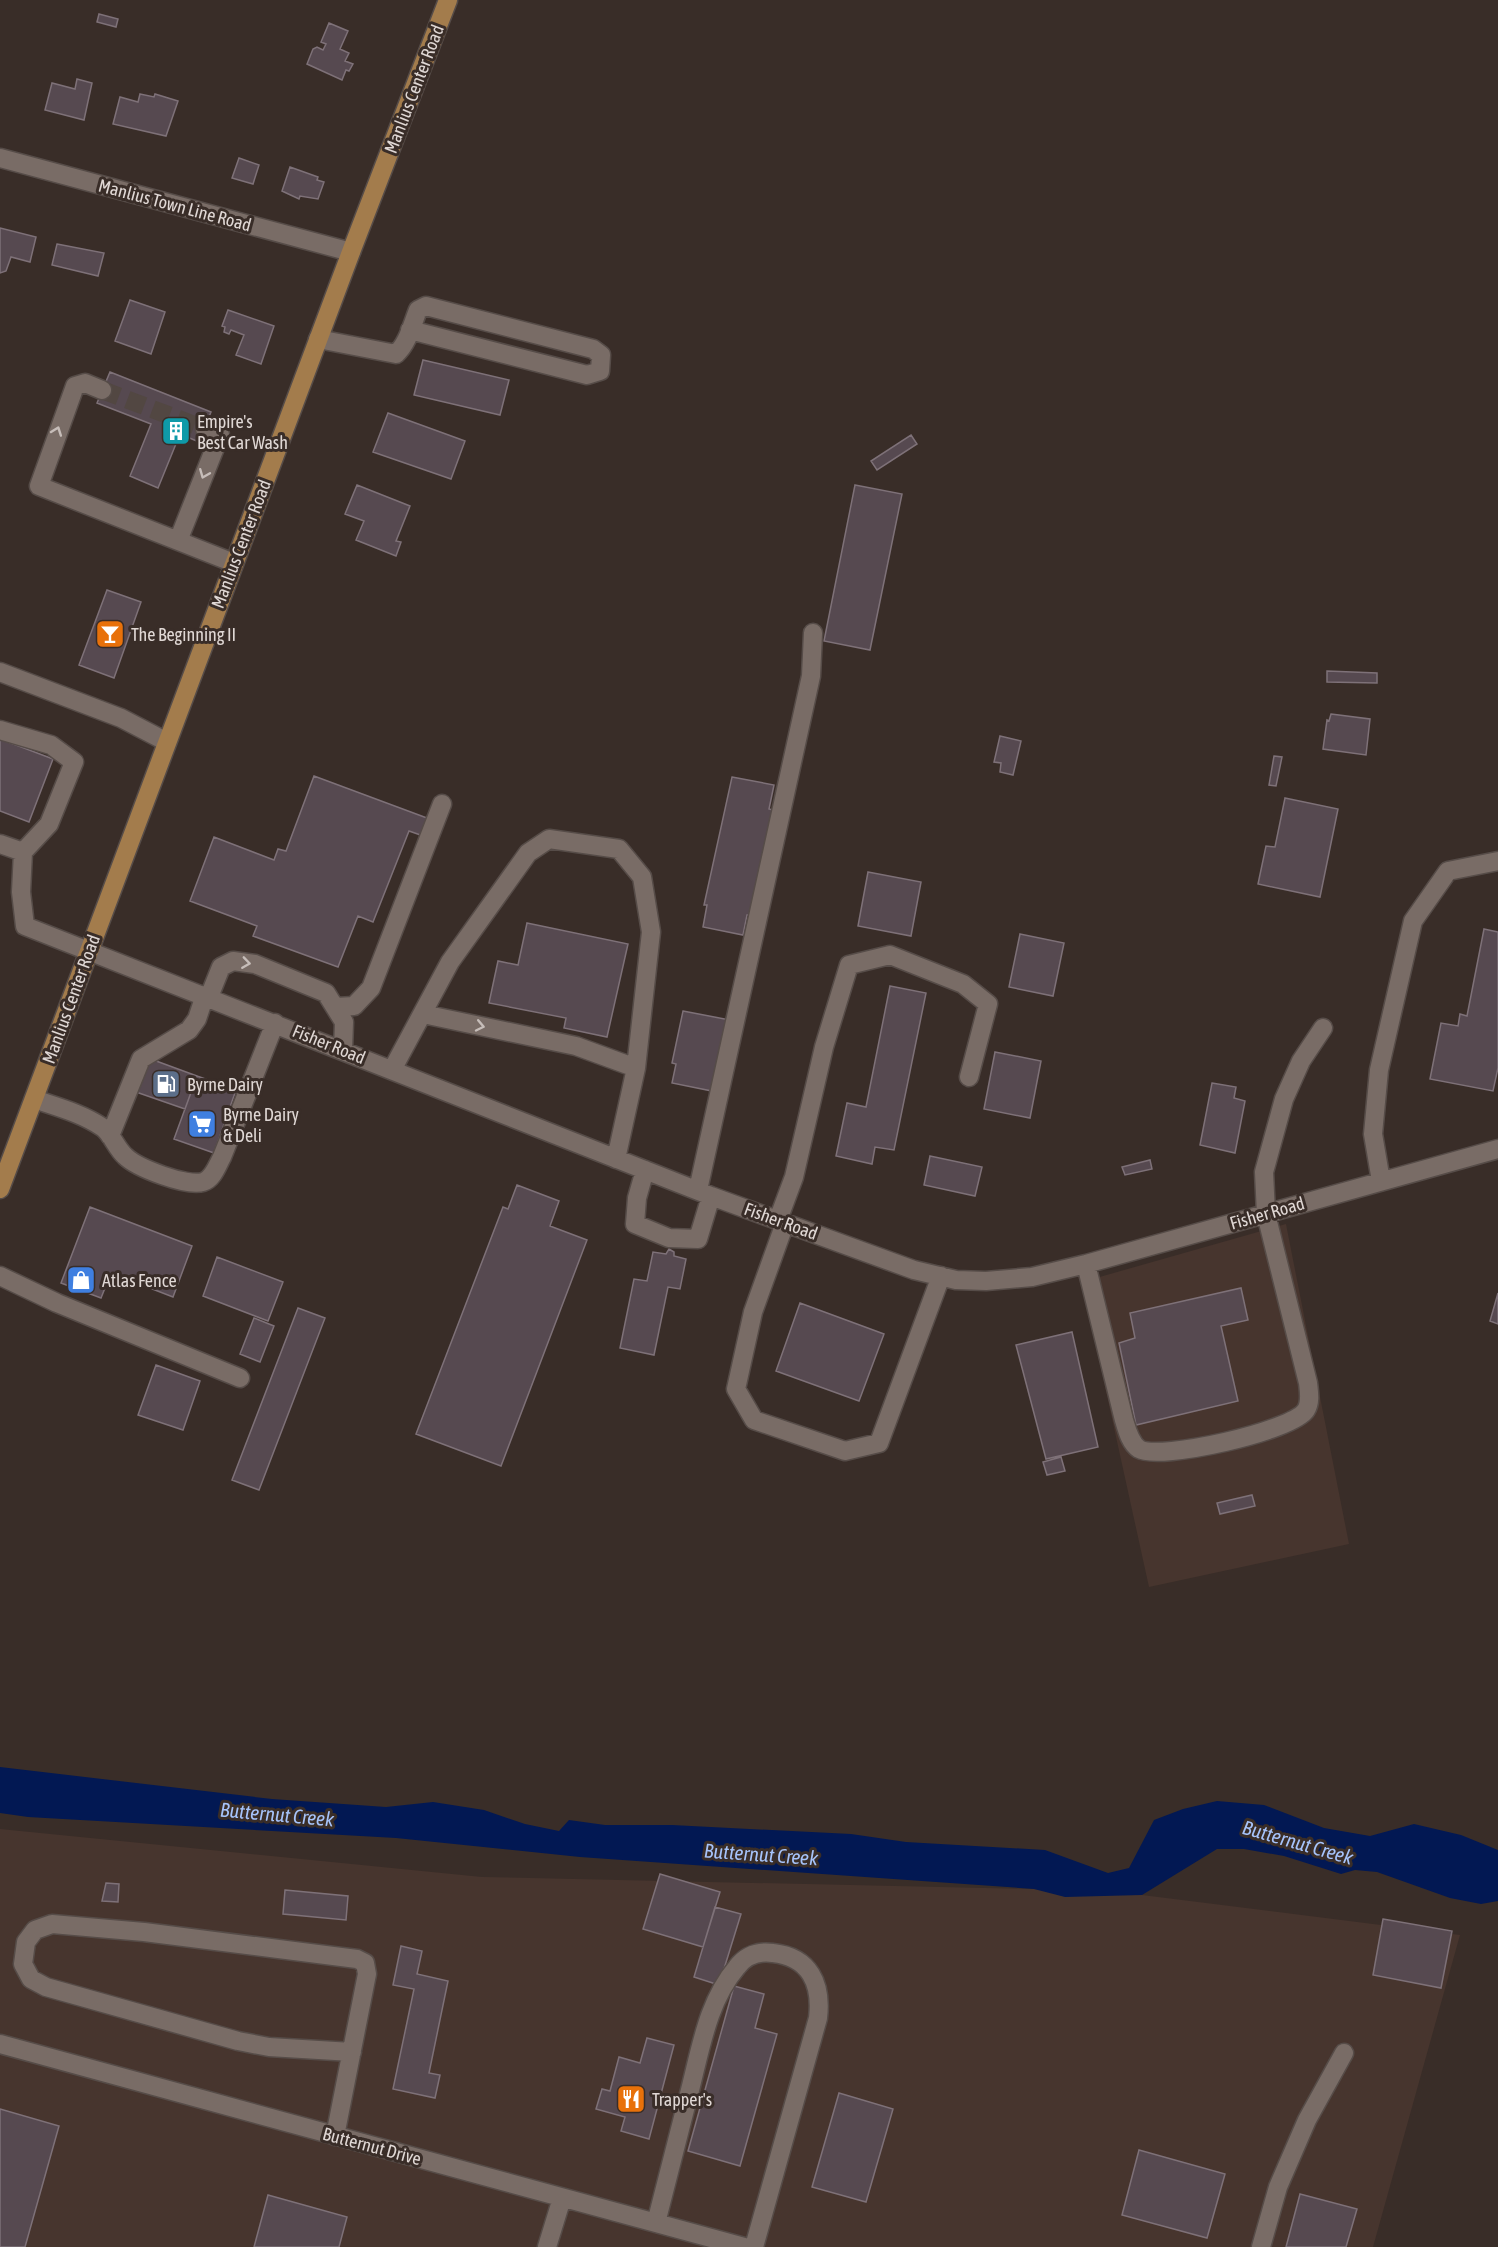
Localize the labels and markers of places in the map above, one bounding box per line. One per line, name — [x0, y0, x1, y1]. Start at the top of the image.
place label: Empire's Best Car Wash — [197, 411, 288, 453]
building icon: Empire's Best Car Wash — [160, 415, 192, 447]
bar icon: The Beginning II — [94, 618, 126, 650]
place label: The Beginning II — [131, 624, 236, 645]
fuel station icon: Byrne Dairy — [150, 1068, 182, 1100]
place label: Byrne Dairy — [187, 1074, 263, 1095]
place label: Byrne Dairy & Deli — [223, 1104, 299, 1146]
supermarket icon: Byrne Dairy & Deli — [186, 1108, 218, 1140]
shop icon: Atlas Fence — [65, 1264, 97, 1296]
place label: Atlas Fence — [102, 1270, 177, 1291]
restaurant icon: Trapper's — [615, 2083, 647, 2115]
place label: Trapper's — [652, 2089, 712, 2110]

